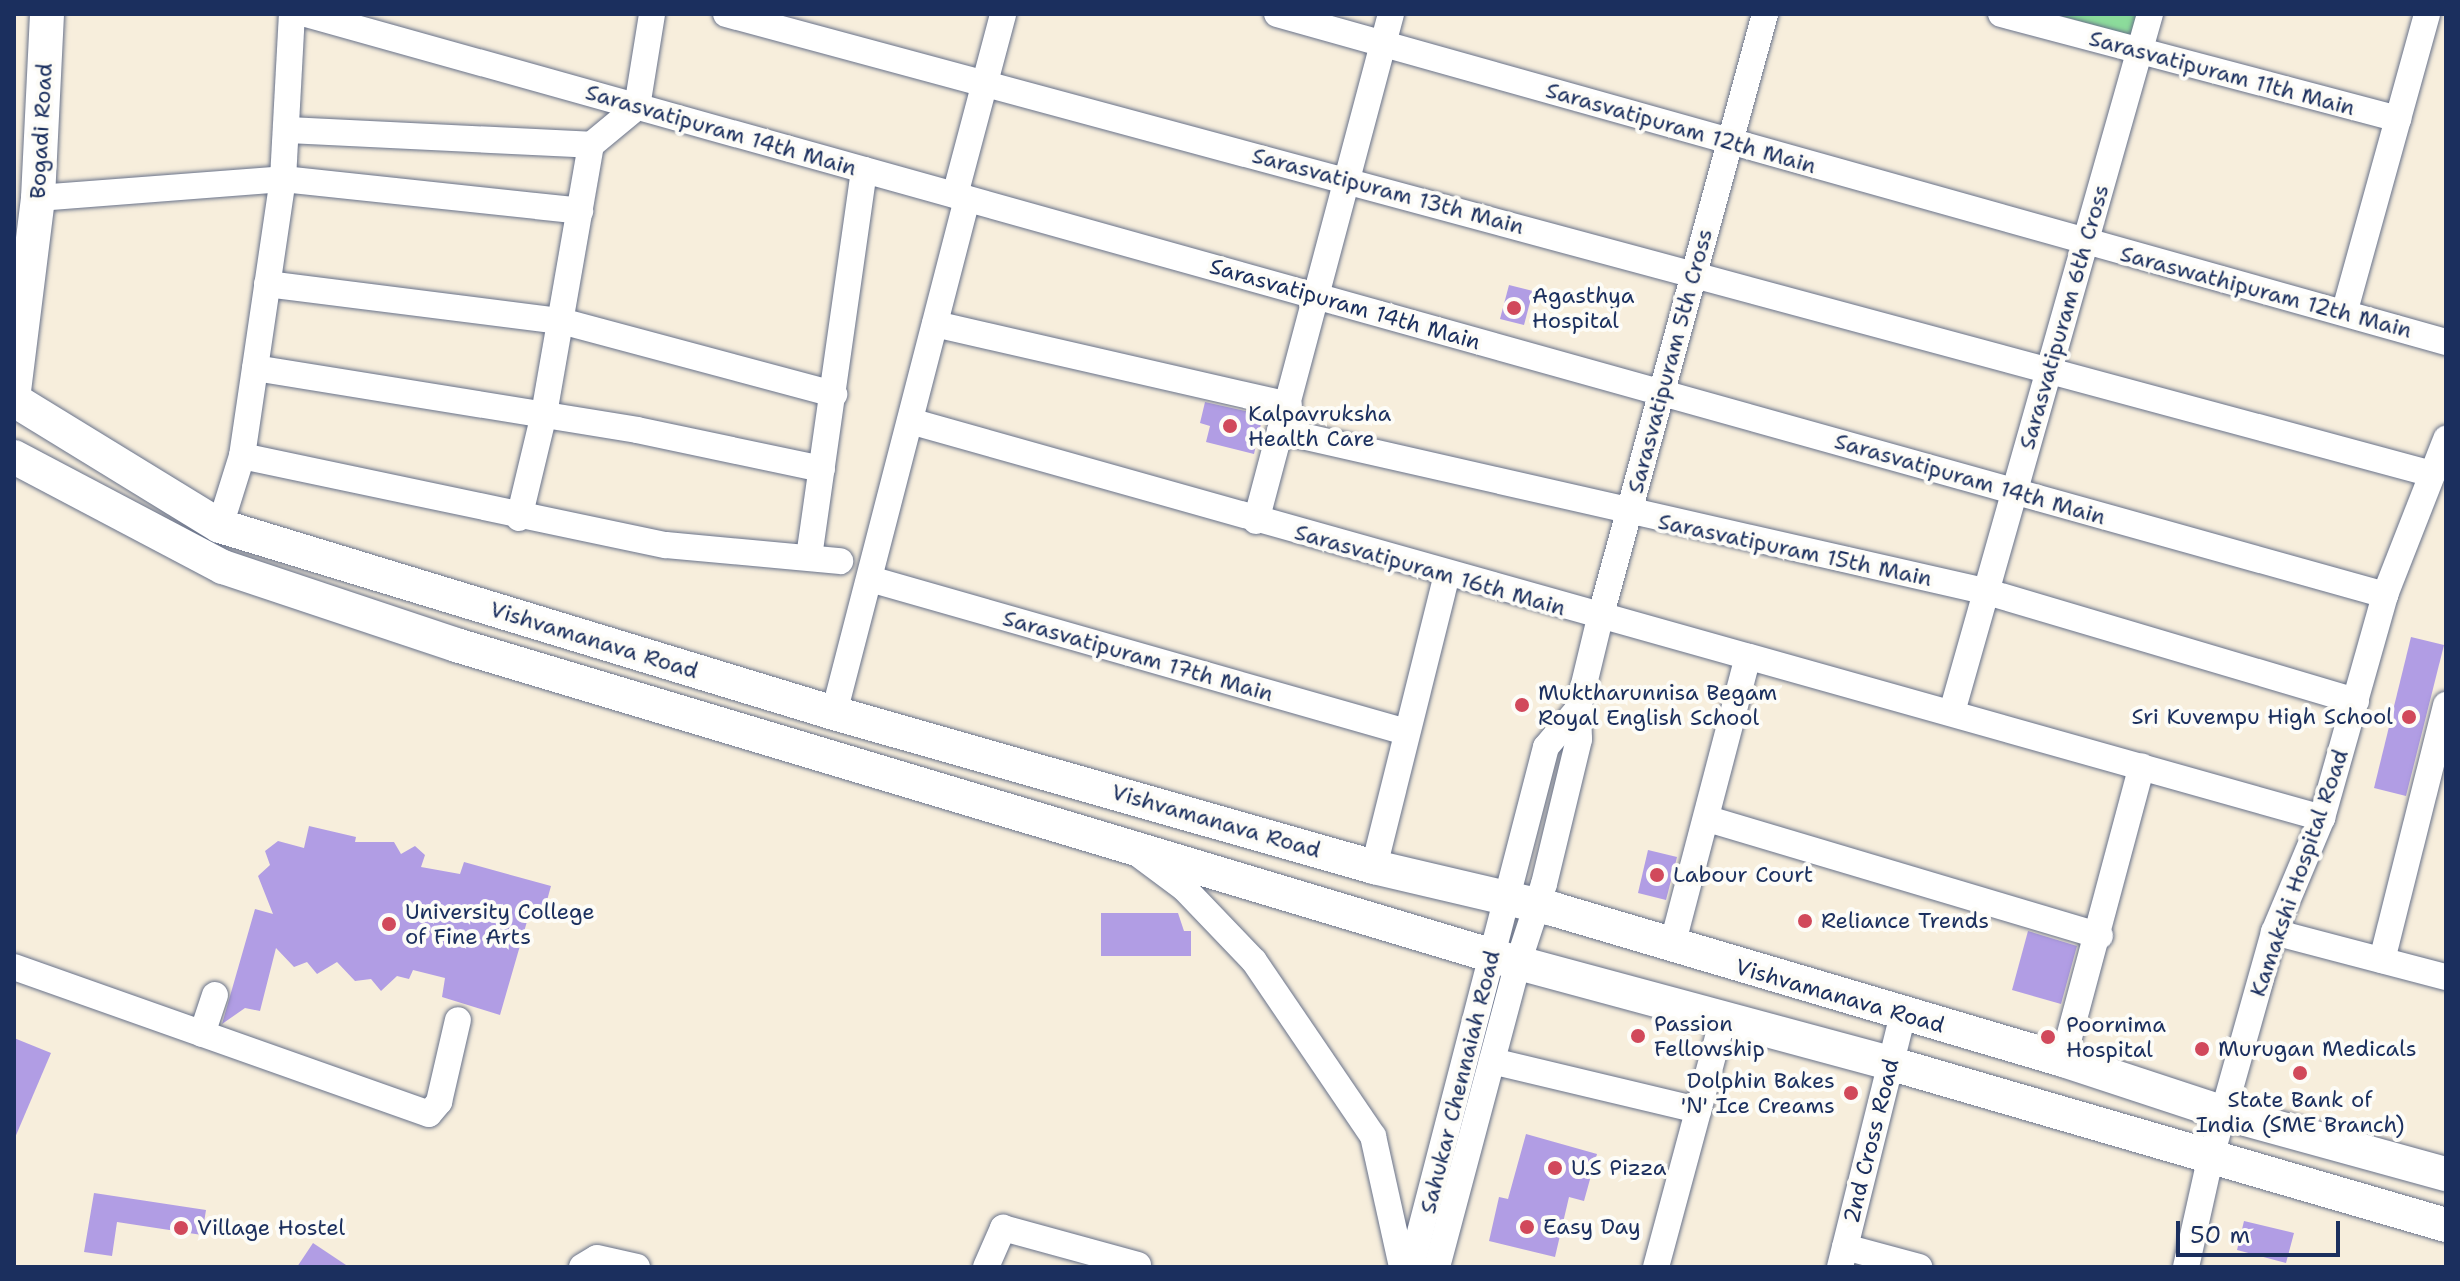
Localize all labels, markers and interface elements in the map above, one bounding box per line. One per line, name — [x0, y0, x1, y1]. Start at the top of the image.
street label: Sarasvatipuram 11th Main — [2086, 25, 2358, 121]
street label: Bogadi Road — [24, 62, 58, 200]
street label: Sarasvatipuram 12th Main — [1543, 77, 1819, 179]
street label: Sarasvatipuram 14th Main — [583, 79, 859, 181]
street label: Sarasvatipuram 13th Main — [1249, 142, 1527, 240]
street label: Sarasvatipuram 6th Cross — [2014, 182, 2114, 452]
street label: Sarasvatipuram 5th Cross — [1622, 226, 1718, 496]
street label: Saraswathipuram 12th Main — [2117, 240, 2415, 344]
street label: Sarasvatipuram 14th Main — [1207, 253, 1483, 355]
place label: Agasthya Hospital — [1532, 282, 1634, 334]
marker: Agasthya Hospital — [1503, 297, 1525, 319]
place label: Kalpavruksha Health Care — [1248, 400, 1391, 452]
marker: Kalpavruksha Health Care — [1219, 415, 1241, 437]
street label: Sarasvatipuram 14th Main — [1832, 428, 2108, 530]
street label: Sarasvatipuram 15th Main — [1656, 508, 1934, 592]
street label: Sarasvatipuram 16th Main — [1292, 519, 1568, 621]
street label: Vishvamanava Road — [487, 596, 701, 684]
street label: Sarasvatipuram 17th Main — [1000, 605, 1276, 707]
place label: Muktharunnisa Begam Royal English School — [1538, 679, 1777, 730]
marker: Muktharunnisa Begam Royal English School — [1513, 696, 1531, 714]
place label: Sri Kuvempu High School — [2132, 704, 2393, 730]
marker: Sri Kuvempu High School — [2400, 708, 2418, 726]
street label: Kamakshi Hospital Road — [2244, 746, 2354, 1000]
street label: Vishvamanava Road — [1108, 779, 1324, 863]
place label: Labour Court — [1673, 862, 1813, 888]
marker: Labour Court — [1648, 866, 1666, 884]
place label: University College of Fine Arts — [405, 898, 595, 950]
place label: Reliance Trends — [1821, 908, 1989, 934]
marker: Reliance Trends — [1796, 912, 1814, 930]
marker: University College of Fine Arts — [380, 915, 398, 933]
street label: Sahukar Chennaiah Road — [1415, 948, 1505, 1216]
street label: Vishvamanava Road — [1732, 954, 1948, 1038]
place label: Passion Fellowship — [1654, 1010, 1765, 1062]
place label: Poornima Hospital — [2066, 1011, 2166, 1062]
marker: Poornima Hospital — [2037, 1026, 2059, 1048]
marker: Passion Fellowship — [1629, 1027, 1647, 1045]
place label: Murugan Medicals — [2218, 1036, 2417, 1062]
marker: Murugan Medicals — [2193, 1040, 2211, 1058]
street label: 2nd Cross Road — [1838, 1056, 1904, 1226]
marker: State Bank of India (SME Branch) — [2291, 1064, 2309, 1082]
place label: Dolphin Bakes 'N' Ice Creams — [1681, 1067, 1835, 1118]
marker: Dolphin Bakes 'N' Ice Creams — [1842, 1084, 1860, 1102]
place label: State Bank of India (SME Branch) — [2196, 1086, 2404, 1138]
place label: U.S Pizza — [1571, 1155, 1666, 1181]
marker: U.S Pizza — [1546, 1159, 1564, 1177]
scale bar — [2180, 1205, 2344, 1255]
place label: Easy Day — [1543, 1214, 1641, 1240]
place label: Village Hostel — [197, 1215, 345, 1241]
marker: Easy Day — [1518, 1218, 1536, 1236]
marker: Village Hostel — [172, 1219, 190, 1237]
text: 50 m — [2190, 1219, 2250, 1251]

